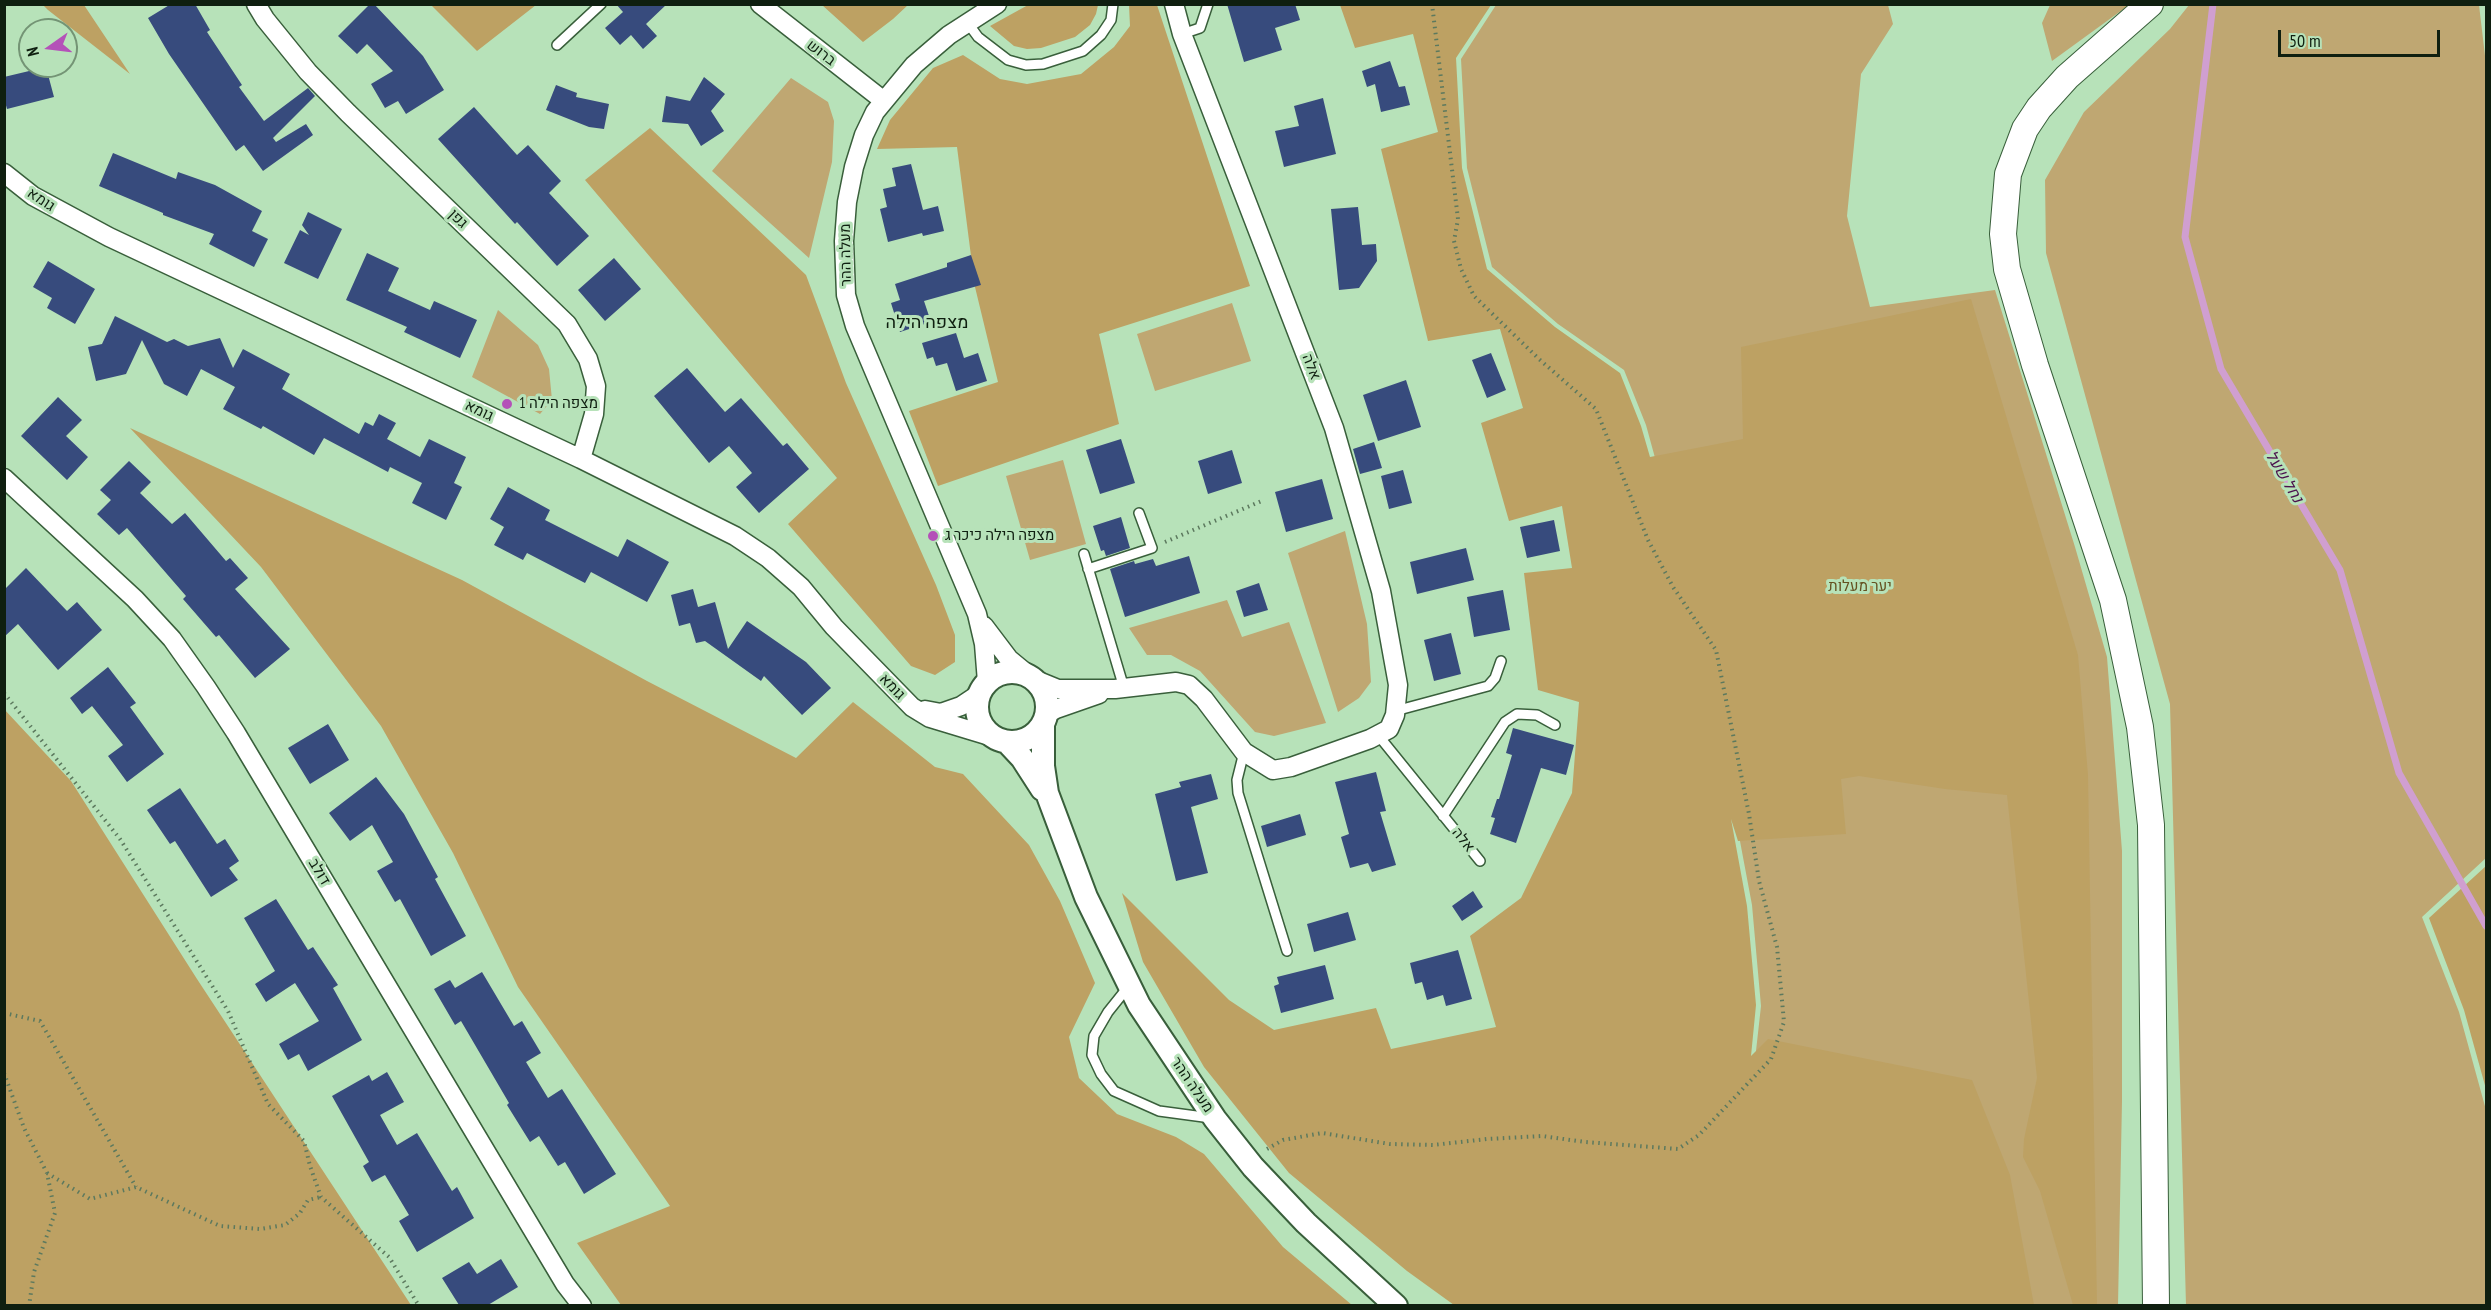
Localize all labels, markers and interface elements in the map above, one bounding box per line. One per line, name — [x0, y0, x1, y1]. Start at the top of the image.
north arrow — [18, 18, 78, 78]
scale bar — [2281, 18, 2443, 56]
text: 50 m — [2289, 29, 2321, 52]
street label: ברוש — [803, 36, 839, 70]
text: N — [22, 45, 43, 58]
street label: גומא — [24, 184, 58, 216]
street label: גפן — [445, 206, 471, 232]
street label: מעלה ההר — [836, 223, 856, 287]
district label: מצפה הילה — [886, 312, 968, 334]
street label: אלה — [1298, 352, 1324, 382]
place label: מצפה הילה 1 — [519, 395, 598, 413]
street label: גומא — [462, 397, 496, 425]
marker: מצפה הילה 1 — [500, 397, 514, 411]
water label: נחל שעל — [2261, 447, 2307, 507]
place label: מצפה הילה כיכר ג — [945, 527, 1054, 545]
marker: מצפה הילה כיכר ג — [926, 529, 940, 543]
park label: יער מעלות — [1828, 578, 1892, 596]
street label: גומא — [875, 670, 909, 704]
street label: אלה — [1448, 824, 1478, 856]
street label: דולב — [304, 855, 334, 889]
street label: מעלה ההר — [1167, 1054, 1217, 1116]

